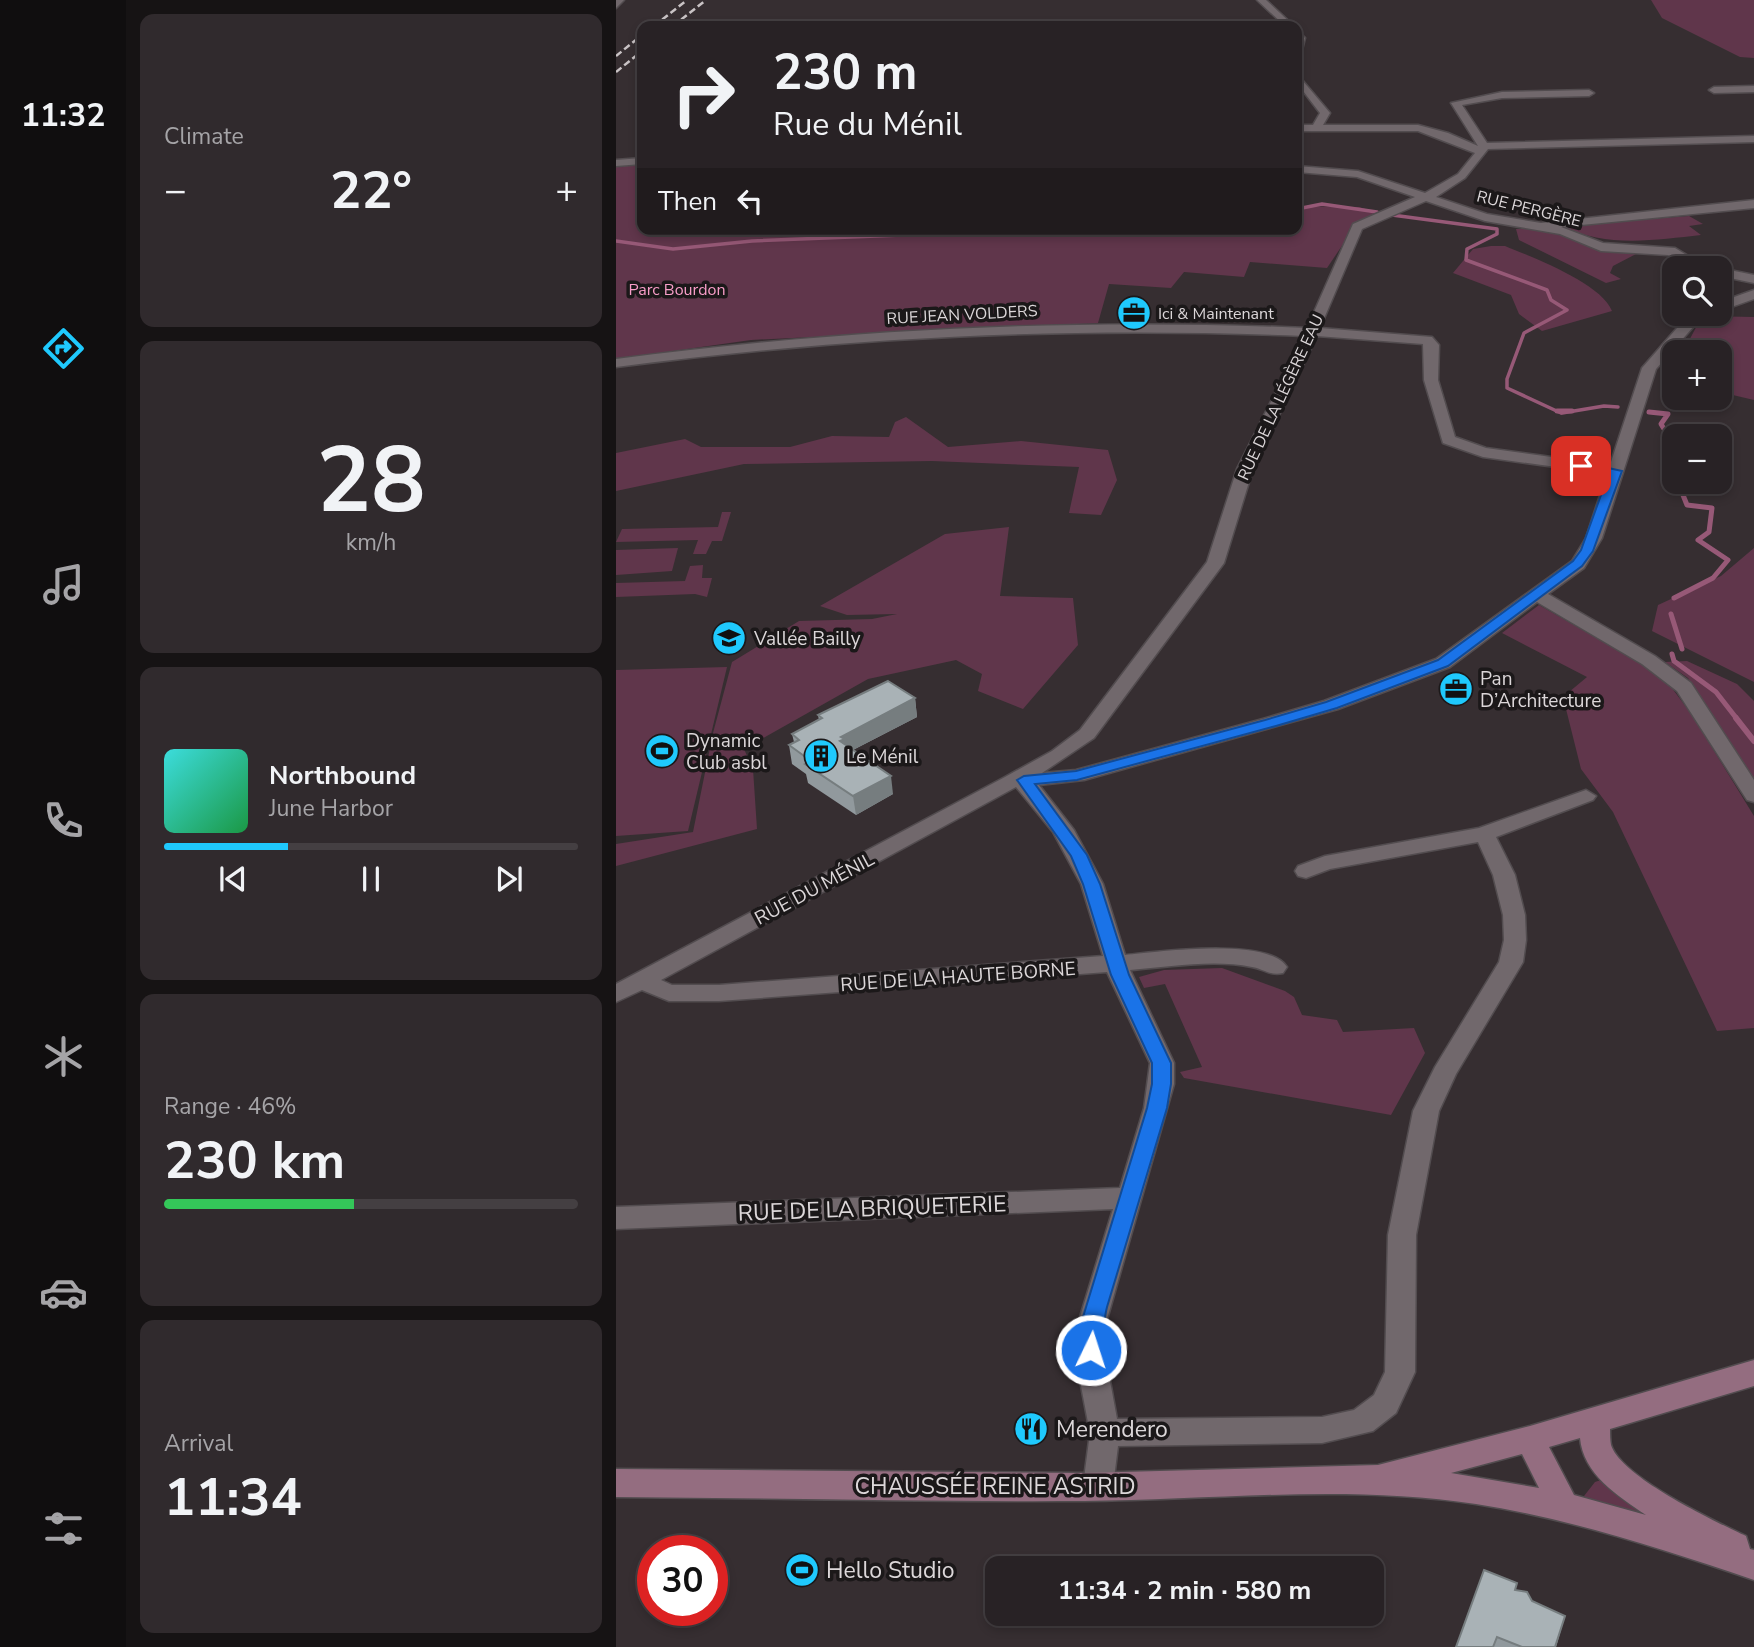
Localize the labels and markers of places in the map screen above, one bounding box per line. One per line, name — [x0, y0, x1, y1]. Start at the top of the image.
office icon: Ici & Maintenant — [1115, 294, 1153, 332]
place label: Ici & Maintenant — [1158, 303, 1274, 325]
pin — [1551, 436, 1611, 496]
school or university icon: Vallée Bailly — [710, 619, 748, 657]
place label: Vallée Bailly — [753, 626, 861, 652]
place label: Pan D’Architecture — [1480, 666, 1601, 714]
office icon: Pan D’Architecture — [1437, 670, 1475, 708]
place label: Dynamic Club asbl — [686, 728, 767, 776]
sports icon: Dynamic Club asbl — [643, 732, 681, 770]
building icon: Le Ménil — [802, 737, 840, 775]
place label: Le Ménil — [846, 744, 919, 770]
restaurant icon: Merendero — [1012, 1410, 1050, 1448]
place label: Merendero — [1056, 1414, 1168, 1445]
sports icon: Hello Studio — [783, 1551, 821, 1589]
place label: Hello Studio — [826, 1555, 955, 1586]

